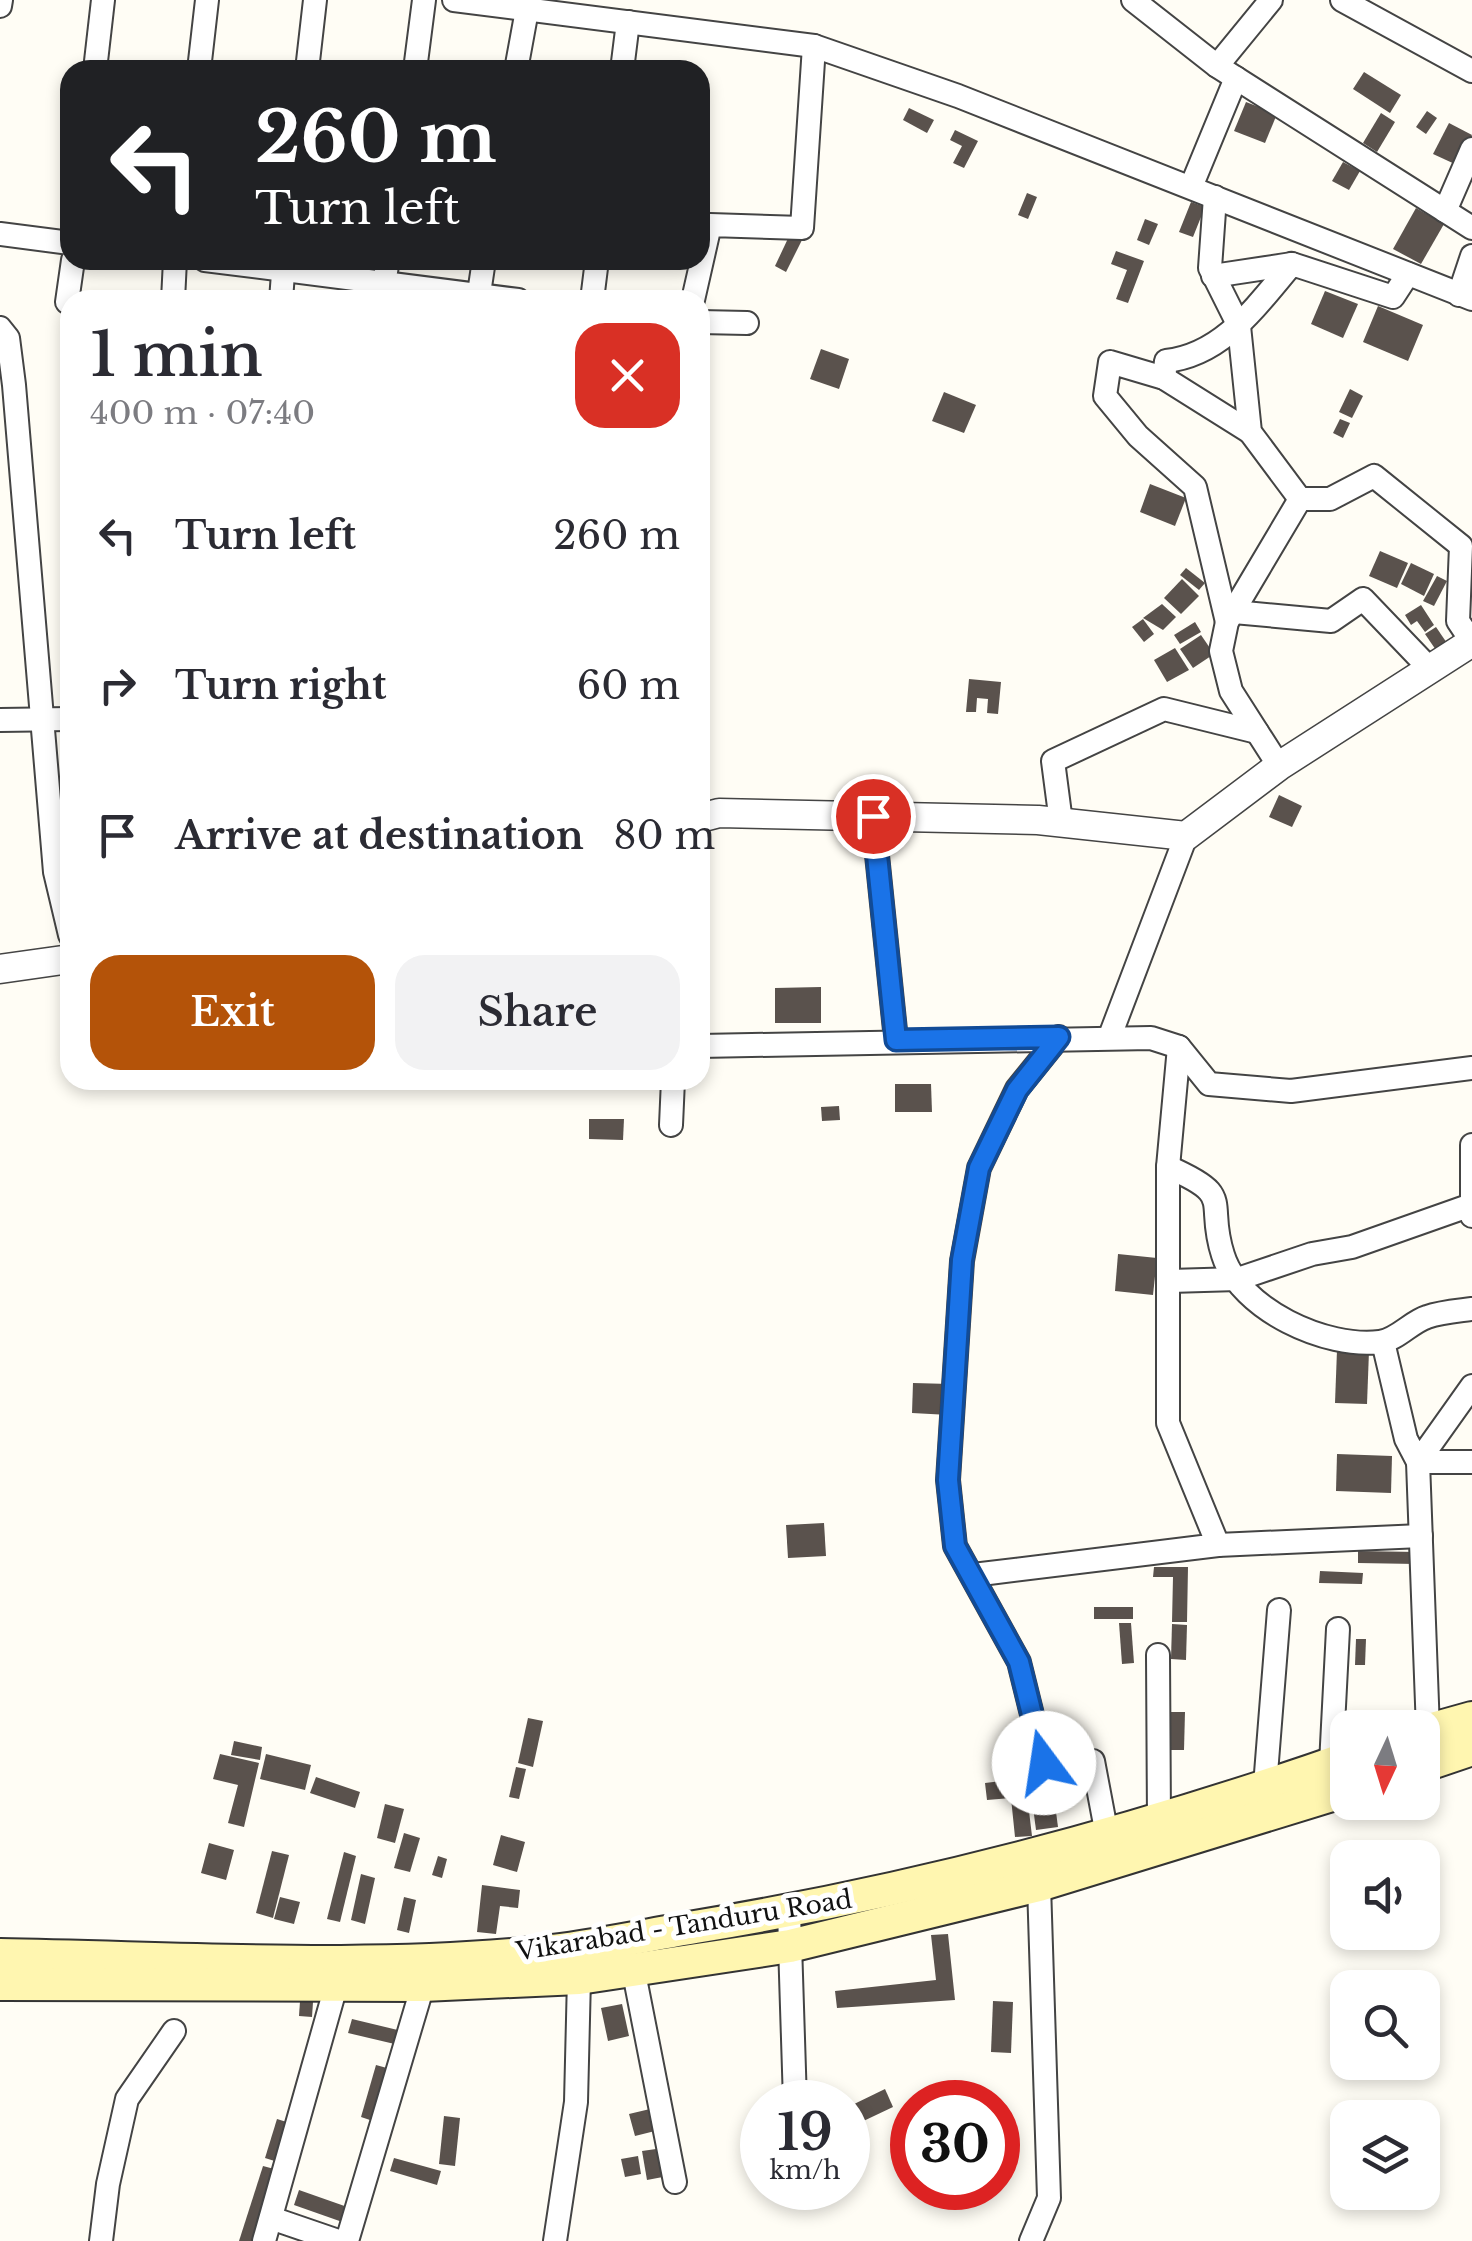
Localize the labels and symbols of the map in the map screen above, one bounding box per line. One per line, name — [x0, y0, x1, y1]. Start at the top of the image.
pin — [831, 774, 916, 859]
north arrow — [1330, 1710, 1440, 1820]
position arrow — [992, 1711, 1096, 1815]
street label: Vikarabad - Tanduru Road — [513, 1884, 854, 1968]
speed limit sign: 30 — [890, 2080, 1020, 2210]

